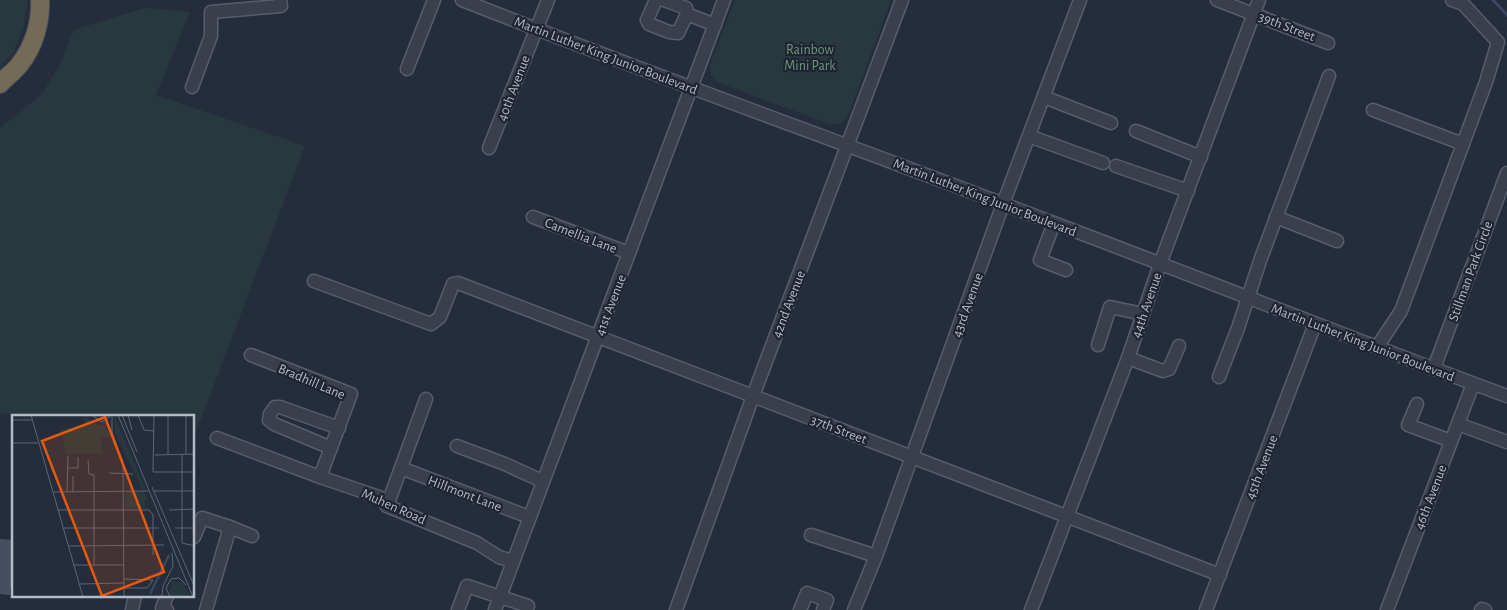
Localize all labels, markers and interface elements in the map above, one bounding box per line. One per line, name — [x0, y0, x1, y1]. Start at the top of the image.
street label: 39th Street — [1256, 10, 1317, 44]
street label: Martin Luther King Junior Boulevard — [512, 14, 699, 97]
park label: Rainbow Mini Park — [784, 43, 836, 73]
street label: 40th Avenue — [495, 54, 533, 123]
street label: Martin Luther King Junior Boulevard — [891, 156, 1078, 239]
street label: Camellia Lane — [543, 216, 619, 256]
street label: Stillman Park Circle — [1446, 219, 1496, 323]
street label: 42nd Avenue — [770, 269, 808, 340]
street label: 43rd Avenue — [950, 271, 986, 339]
street label: 44th Avenue — [1129, 271, 1165, 340]
street label: 41st Avenue — [593, 273, 629, 338]
street label: Martin Luther King Junior Boulevard — [1269, 301, 1456, 384]
street label: Bradhill Lane — [276, 362, 347, 402]
street label: 37th Street — [809, 413, 869, 447]
inset map — [12, 415, 195, 598]
street label: 45th Avenue — [1243, 433, 1281, 501]
street label: 46th Avenue — [1412, 463, 1450, 532]
street label: Hillmont Lane — [426, 473, 503, 514]
street label: Muhen Road — [359, 486, 428, 527]

